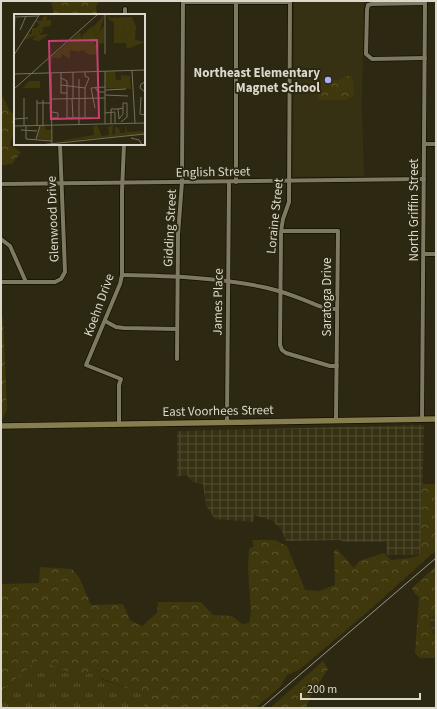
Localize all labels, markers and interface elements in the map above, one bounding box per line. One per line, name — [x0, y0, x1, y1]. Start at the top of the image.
inset map — [14, 14, 145, 145]
place label: Northeast Elementary Magnet School — [194, 64, 320, 97]
marker: Northeast Elementary Magnet School — [323, 75, 333, 85]
street label: North Griffin Street — [405, 158, 423, 261]
street label: English Street — [175, 162, 251, 182]
street label: Glenwood Drive — [42, 176, 64, 262]
street label: Loraine Street — [262, 177, 288, 255]
street label: Gidding Street — [159, 188, 181, 267]
street label: Saratoga Drive — [318, 257, 336, 337]
street label: James Place — [208, 268, 228, 336]
street label: Koehn Drive — [79, 271, 119, 339]
street label: East Voorhees Street — [162, 401, 274, 421]
scale bar — [301, 675, 420, 701]
text: 200 m — [307, 681, 337, 698]

